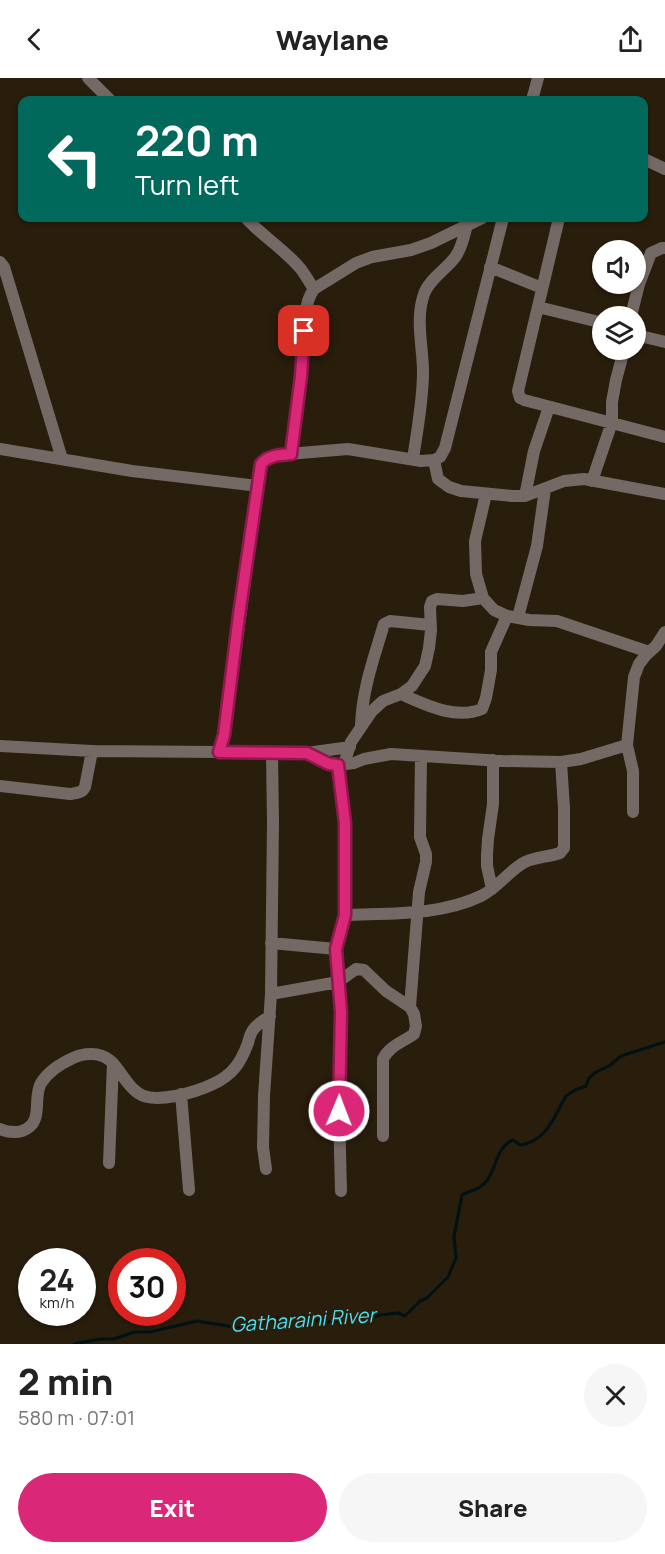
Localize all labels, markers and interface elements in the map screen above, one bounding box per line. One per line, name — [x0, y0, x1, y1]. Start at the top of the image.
text: Waylane — [276, 21, 389, 58]
icon: back — [18, 23, 51, 56]
icon: share — [614, 23, 647, 56]
text: 220 m — [135, 111, 259, 169]
icon: left — [36, 120, 114, 198]
text: Turn left — [135, 166, 239, 203]
map controls — [592, 240, 646, 360]
button: sound — [592, 240, 646, 294]
pin — [278, 305, 329, 356]
button: layers — [592, 306, 646, 360]
icon: arrive — [287, 314, 320, 347]
position arrow — [307, 1079, 371, 1143]
speed limit sign: 30 — [108, 1248, 186, 1326]
text: 24 — [39, 1259, 75, 1300]
text: km/h — [40, 1292, 74, 1313]
water label: Gatharaini River — [230, 1301, 379, 1338]
text: 2 min — [18, 1357, 113, 1406]
button: close — [584, 1364, 647, 1427]
text: 580 m · 07:01 — [18, 1404, 135, 1431]
button: Exit — [18, 1473, 327, 1542]
button: Share — [339, 1473, 647, 1542]

